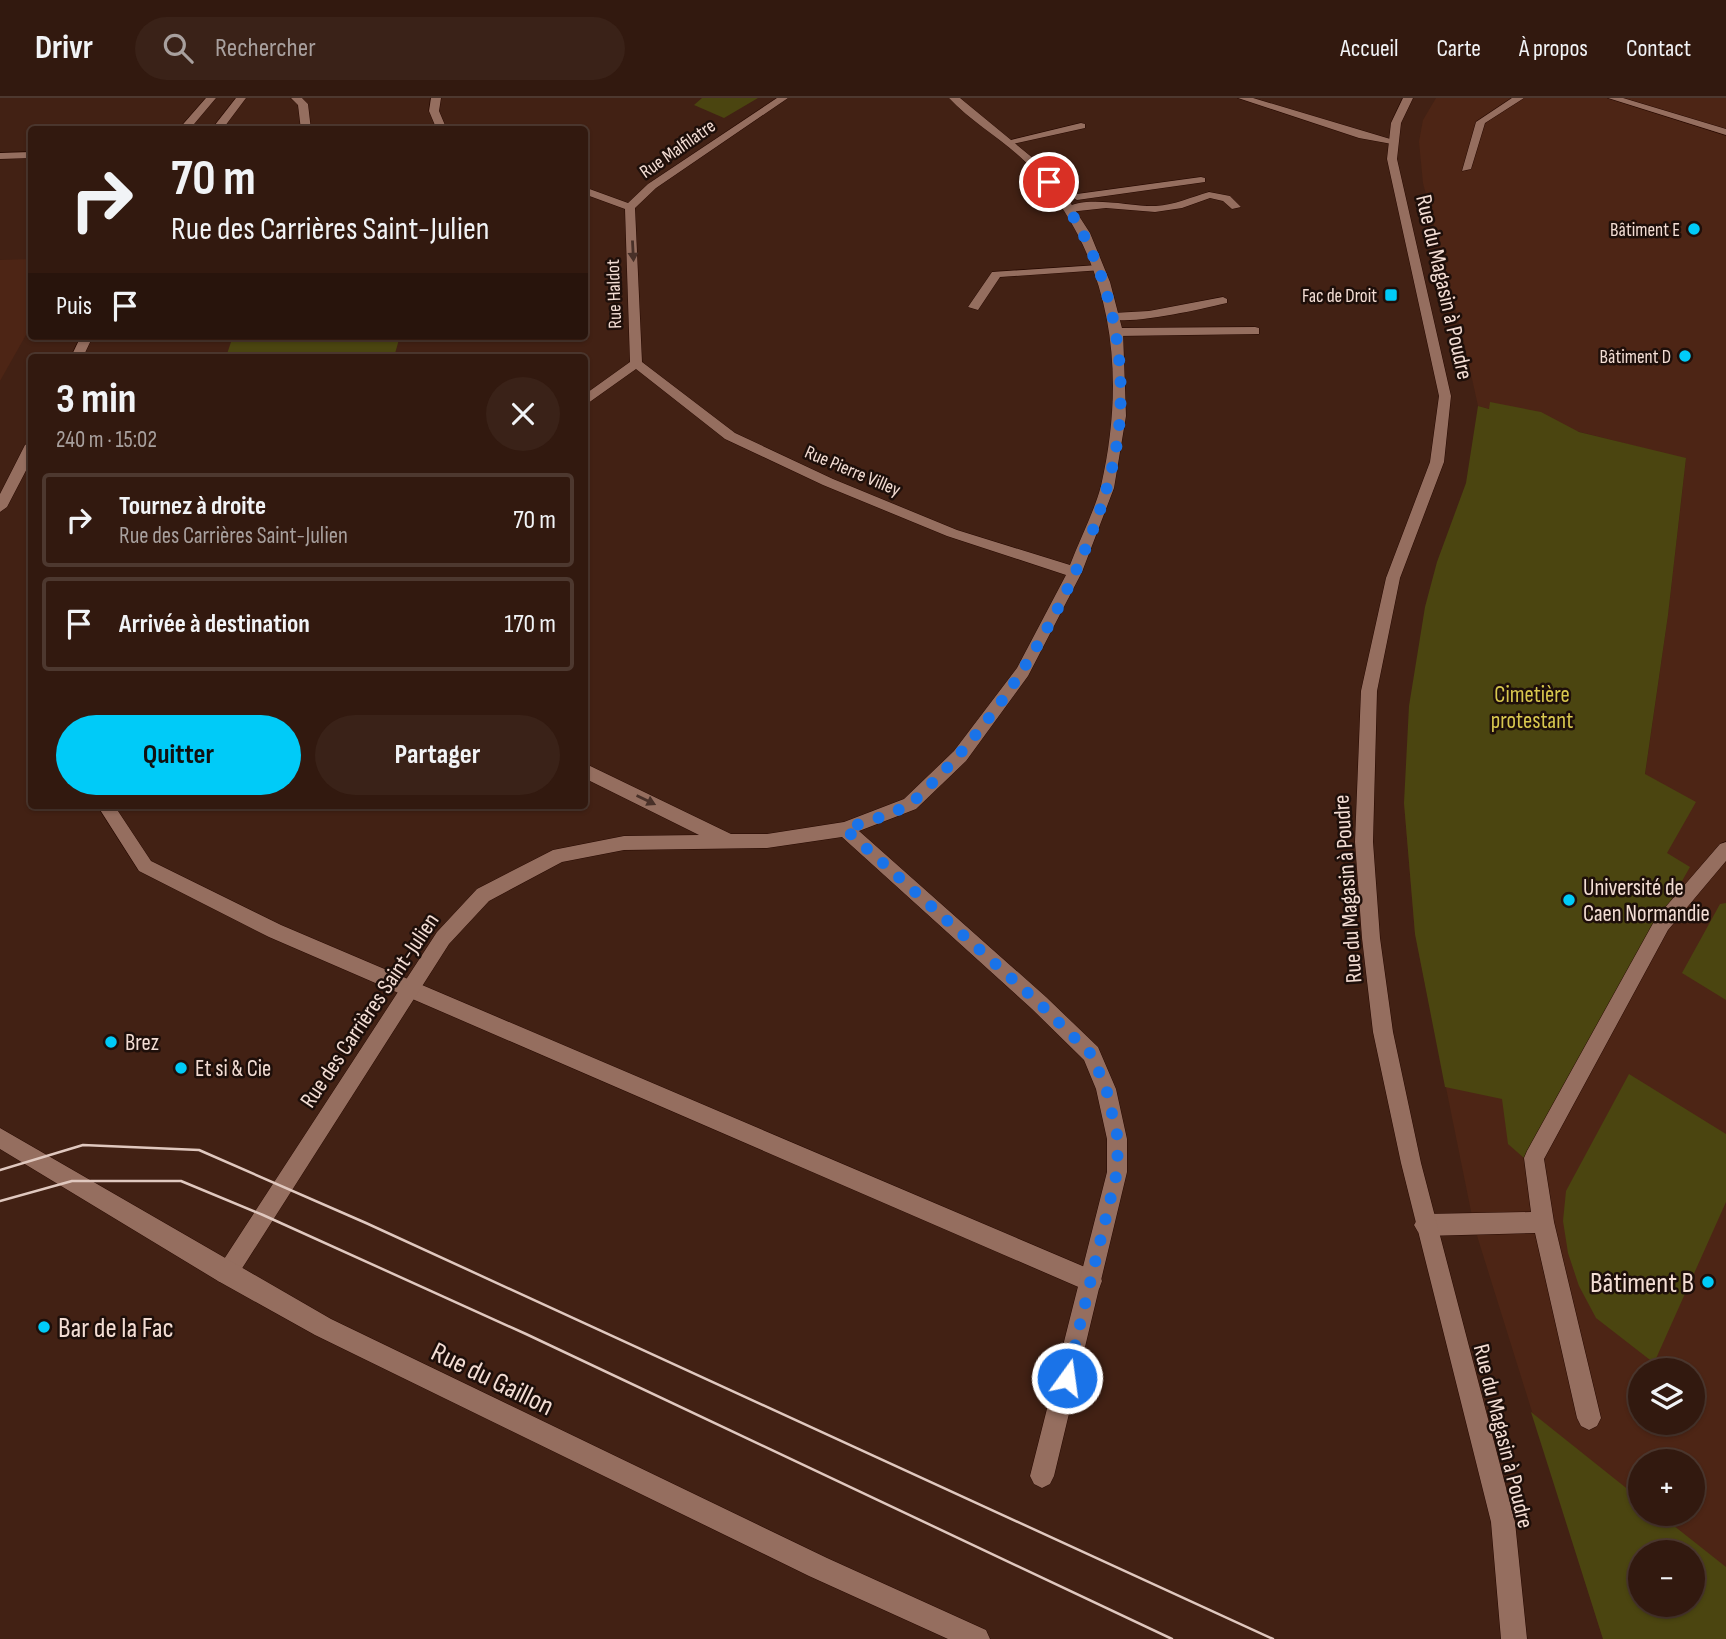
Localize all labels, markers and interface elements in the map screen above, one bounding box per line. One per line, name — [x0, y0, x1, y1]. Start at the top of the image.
search box — [135, 17, 625, 80]
text: Drivr — [35, 28, 93, 68]
icon: search — [159, 29, 197, 67]
text: Rechercher — [215, 33, 316, 64]
text: Accueil — [1340, 34, 1399, 63]
text: Carte — [1437, 34, 1481, 63]
text: À propos — [1519, 34, 1588, 63]
text: Contact — [1626, 34, 1691, 63]
street label: Rue Malfilatre — [636, 115, 720, 184]
text: 70 m — [171, 150, 256, 209]
pin — [1019, 152, 1079, 212]
icon: right — [56, 154, 147, 245]
icon: arrive — [1030, 163, 1068, 201]
street label: Rue du Magasin à Poudre — [1409, 192, 1479, 382]
text: Rue des Carrières Saint-Julien — [171, 210, 489, 249]
place label: Bâtiment E — [1610, 219, 1680, 242]
marker: Bâtiment E — [1686, 221, 1702, 237]
one-way arrow — [627, 241, 638, 263]
street label: Rue Haldot — [602, 259, 627, 329]
place label: Fac de Droit — [1302, 285, 1377, 308]
icon: arrive — [106, 287, 144, 325]
marker: Fac de Droit — [1383, 287, 1399, 303]
text: Puis — [56, 291, 92, 322]
place label: Bâtiment D — [1600, 346, 1671, 369]
marker: Bâtiment D — [1677, 348, 1693, 364]
text: 3 min — [56, 374, 136, 425]
button: close — [486, 377, 560, 451]
text: 240 m · 15:02 — [56, 426, 157, 454]
street label: Rue Pierre Villey — [801, 441, 904, 502]
text: Tournez à droite — [119, 491, 266, 522]
icon: right — [60, 501, 98, 539]
text: 70 m — [513, 505, 556, 536]
text: Rue des Carrières Saint-Julien — [119, 522, 348, 550]
icon: arrive — [60, 605, 98, 643]
text: Arrivée à destination — [119, 609, 310, 640]
text: 170 m — [504, 609, 556, 640]
park label: Cimetière protestant — [1491, 681, 1573, 735]
button: Quitter — [56, 715, 301, 795]
button: Partager — [315, 715, 560, 795]
street label: Rue du Magasin à Poudre — [1327, 794, 1369, 984]
one-way arrow — [636, 795, 656, 806]
place label: Université de Caen Normandie — [1583, 874, 1710, 928]
marker: Université de Caen Normandie — [1561, 892, 1577, 908]
street label: Rue des Carrières Saint-Julien — [294, 908, 445, 1113]
place label: Brez — [125, 1029, 159, 1057]
marker: Brez — [103, 1034, 119, 1050]
place label: Et si & Cie — [195, 1055, 271, 1083]
marker: Et si & Cie — [173, 1060, 189, 1076]
place label: Bâtiment B — [1590, 1267, 1694, 1300]
marker: Bâtiment B — [1700, 1274, 1716, 1290]
place label: Bar de la Fac — [58, 1312, 174, 1345]
marker: Bar de la Fac — [36, 1319, 52, 1335]
street label: Rue du Gaillon — [426, 1336, 559, 1423]
position arrow — [1030, 1341, 1104, 1415]
street label: Rue du Magasin à Poudre — [1467, 1341, 1539, 1531]
map controls — [1628, 1358, 1705, 1617]
button: layers — [1628, 1358, 1705, 1435]
button: + — [1628, 1449, 1705, 1526]
button: − — [1628, 1540, 1705, 1617]

